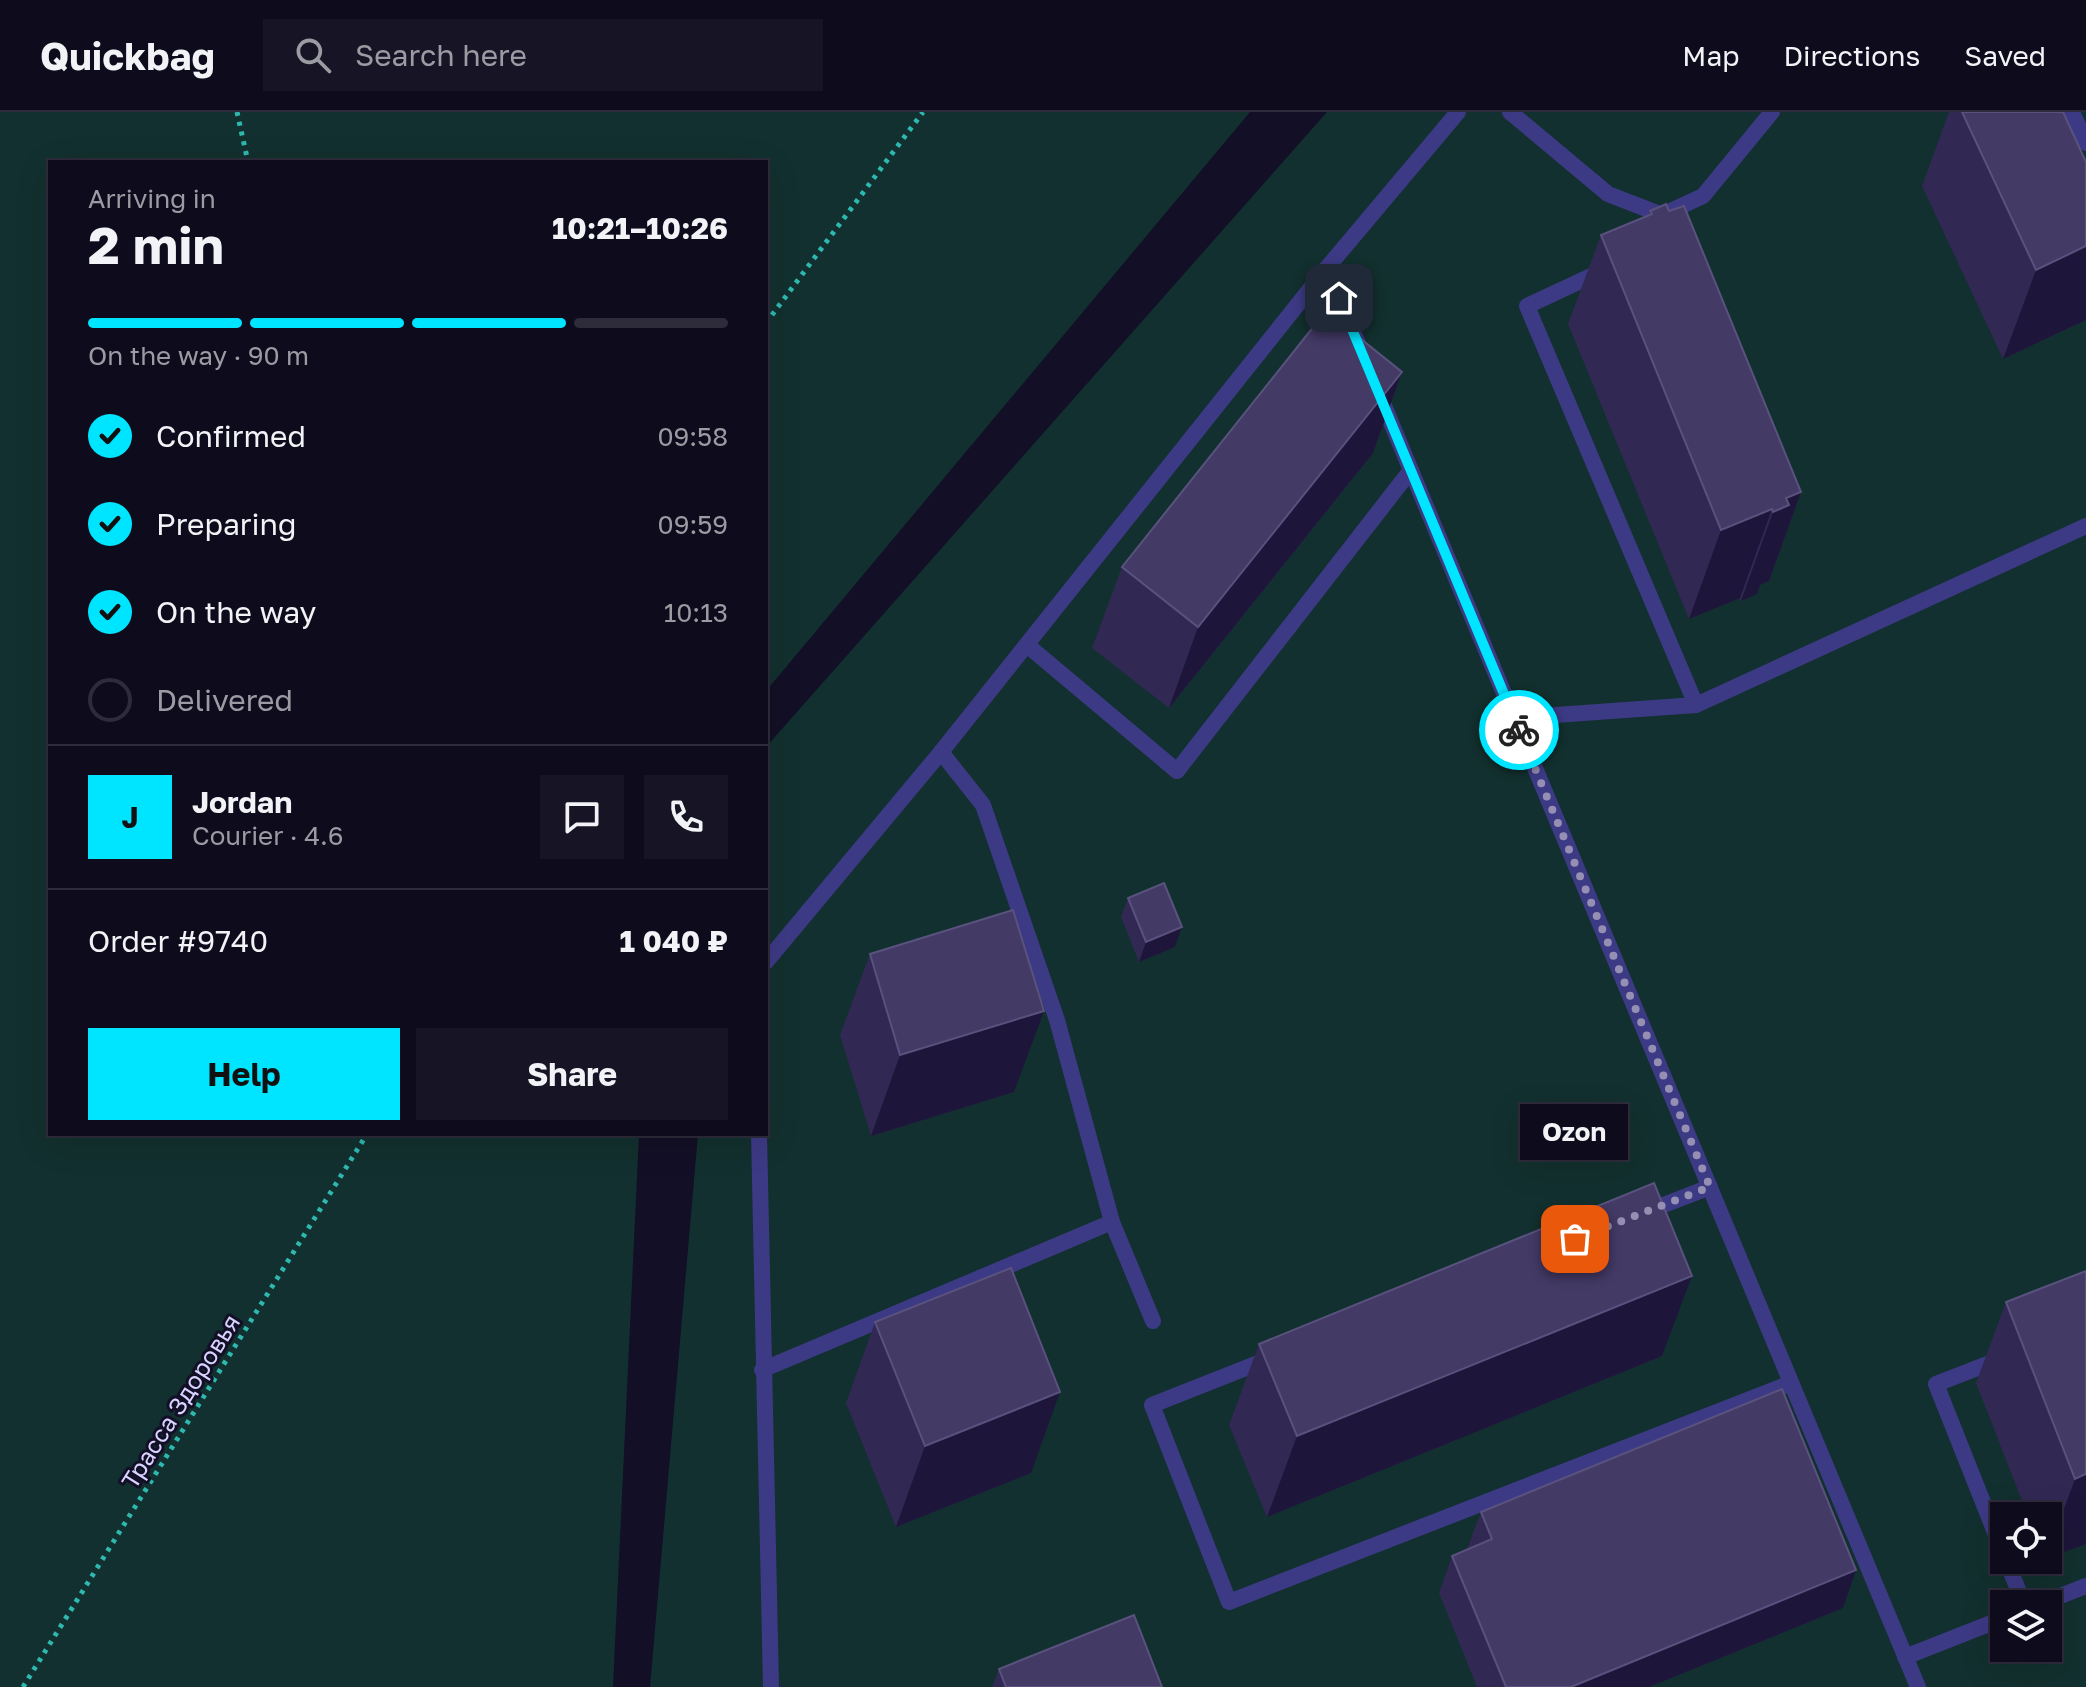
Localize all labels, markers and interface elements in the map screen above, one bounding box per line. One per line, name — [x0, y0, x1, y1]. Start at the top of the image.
search box — [263, 19, 823, 91]
text: Quickbag — [40, 33, 215, 78]
icon: search — [291, 33, 335, 77]
text: Search here — [355, 37, 527, 73]
text: Map — [1682, 39, 1739, 72]
text: Directions — [1783, 39, 1920, 72]
text: Saved — [1964, 39, 2046, 72]
text: Arriving in — [88, 183, 216, 214]
text: 10:21–10:26 — [552, 210, 728, 246]
text: 2 min — [88, 213, 224, 275]
pin — [1305, 264, 1373, 332]
icon: home — [1317, 276, 1361, 320]
text: On the way · 90 m — [88, 340, 309, 371]
icon: check — [88, 414, 132, 458]
text: Confirmed — [156, 418, 306, 454]
text: 09:58 — [657, 421, 728, 452]
icon: check — [88, 502, 132, 546]
text: Preparing — [156, 506, 297, 542]
text: 09:59 — [658, 509, 728, 540]
icon: check — [88, 590, 132, 634]
text: On the way — [156, 594, 316, 630]
text: 10:13 — [664, 597, 728, 628]
text: Delivered — [156, 682, 293, 718]
courier — [1479, 690, 1559, 770]
icon: bike — [1497, 708, 1541, 752]
button: chat — [540, 775, 624, 859]
button: phone — [644, 775, 728, 859]
text: Jordan — [192, 784, 292, 820]
text: J — [121, 799, 139, 835]
text: Courier · 4.6 — [192, 820, 344, 851]
text: Order #9740 — [88, 923, 268, 959]
text: 1 040 ₽ — [620, 923, 728, 959]
button: Help — [88, 1028, 400, 1120]
button: Share — [416, 1028, 728, 1120]
callout: Ozon — [1521, 1103, 1629, 1159]
text: Ozon — [1542, 1116, 1606, 1147]
pin — [1541, 1205, 1609, 1273]
icon: bag — [1553, 1217, 1597, 1261]
street label: Трасса Здоровья — [115, 1309, 245, 1493]
map controls — [1990, 1502, 2062, 1662]
button: locate — [1990, 1502, 2062, 1574]
button: layers — [1990, 1590, 2062, 1662]

